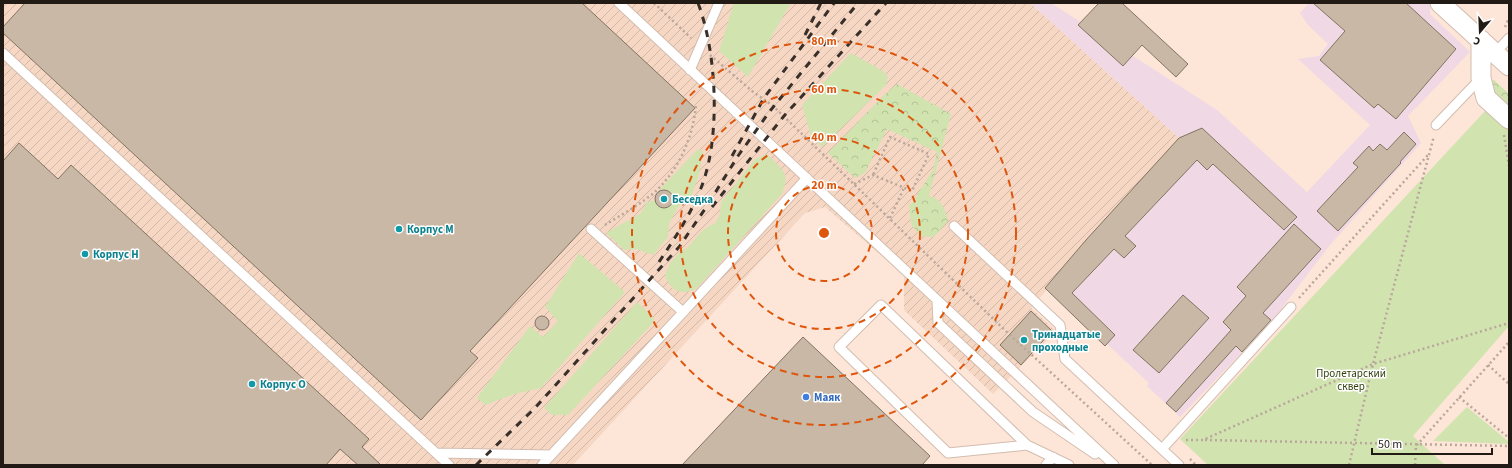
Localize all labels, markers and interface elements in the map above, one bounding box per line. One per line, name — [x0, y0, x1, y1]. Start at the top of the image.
north arrow — [1460, 12, 1500, 52]
text: 80 m — [811, 33, 837, 50]
text: С — [1471, 33, 1482, 49]
text: 60 m — [811, 81, 837, 98]
text: 40 m — [811, 129, 837, 146]
text: 20 m — [811, 177, 837, 194]
place label: Беседка — [672, 192, 713, 207]
marker: Беседка — [659, 194, 669, 204]
place label: Корпус М — [407, 222, 454, 237]
marker: Корпус М — [394, 224, 404, 234]
centre of rings — [817, 226, 831, 240]
place label: Корпус Н — [93, 247, 139, 262]
marker: Корпус Н — [80, 249, 90, 259]
place label: Тринадцатые проходные — [1032, 327, 1101, 355]
marker: Тринадцатые проходные — [1019, 335, 1029, 345]
park label: Пролетарский сквер — [1316, 366, 1386, 394]
place label: Корпус О — [260, 377, 306, 392]
marker: Корпус О — [247, 379, 257, 389]
place label: Маяк — [814, 390, 840, 405]
marker: Маяк — [801, 392, 811, 402]
scale bar — [1372, 430, 1492, 456]
text: 50 m — [1378, 436, 1402, 453]

